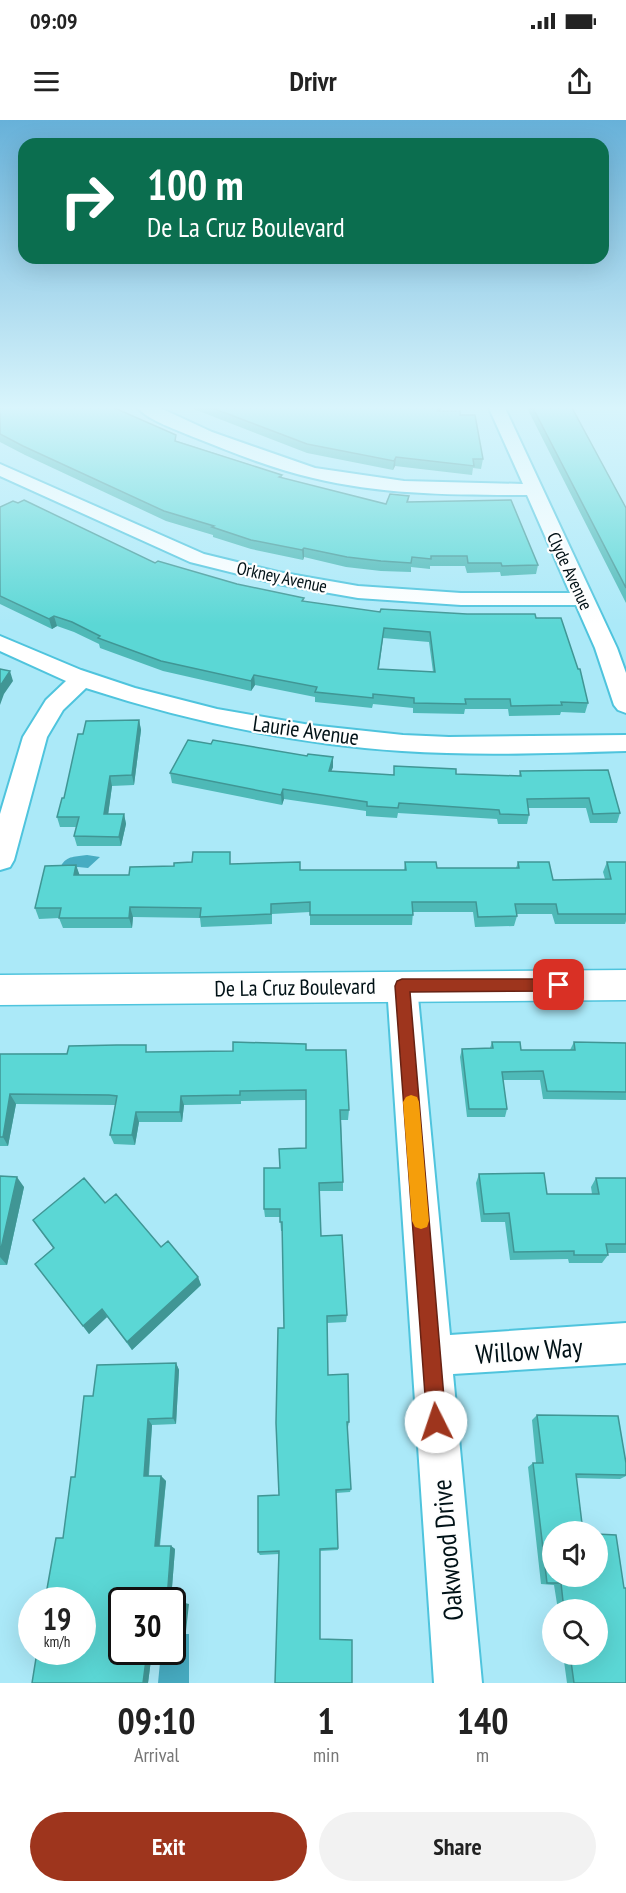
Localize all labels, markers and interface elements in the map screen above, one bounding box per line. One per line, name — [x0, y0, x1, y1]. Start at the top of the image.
text: 09:09 — [30, 7, 78, 35]
text: Drivr — [289, 64, 337, 98]
icon: menu — [30, 65, 63, 98]
icon: share — [563, 65, 596, 98]
text: 100 m — [147, 157, 244, 212]
icon: right — [48, 162, 126, 240]
text: De La Cruz Boulevard — [147, 210, 345, 244]
street label: Clyde Avenue — [542, 528, 598, 614]
street label: Orkney Avenue — [235, 556, 329, 598]
street label: Laurie Avenue — [251, 709, 361, 751]
pin — [533, 959, 584, 1010]
icon: arrive — [542, 968, 575, 1001]
street label: De La Cruz Boulevard — [214, 972, 376, 1002]
street label: Willow Way — [474, 1329, 584, 1371]
position arrow — [404, 1390, 468, 1454]
street label: Oakwood Drive — [424, 1478, 470, 1622]
map controls — [542, 1521, 608, 1665]
button: sound — [542, 1521, 608, 1587]
speed limit sign: 30 — [108, 1587, 186, 1665]
text: 19 — [43, 1599, 71, 1638]
button: search — [542, 1599, 608, 1665]
text: km/h — [44, 1632, 70, 1651]
text: 09:10 — [118, 1697, 195, 1744]
text: 1 — [317, 1697, 335, 1744]
text: 140 — [457, 1697, 508, 1744]
text: Arrival — [134, 1742, 179, 1768]
text: min — [313, 1742, 339, 1768]
text: m — [476, 1742, 489, 1768]
button: Exit — [30, 1812, 307, 1881]
button: Share — [319, 1812, 596, 1881]

